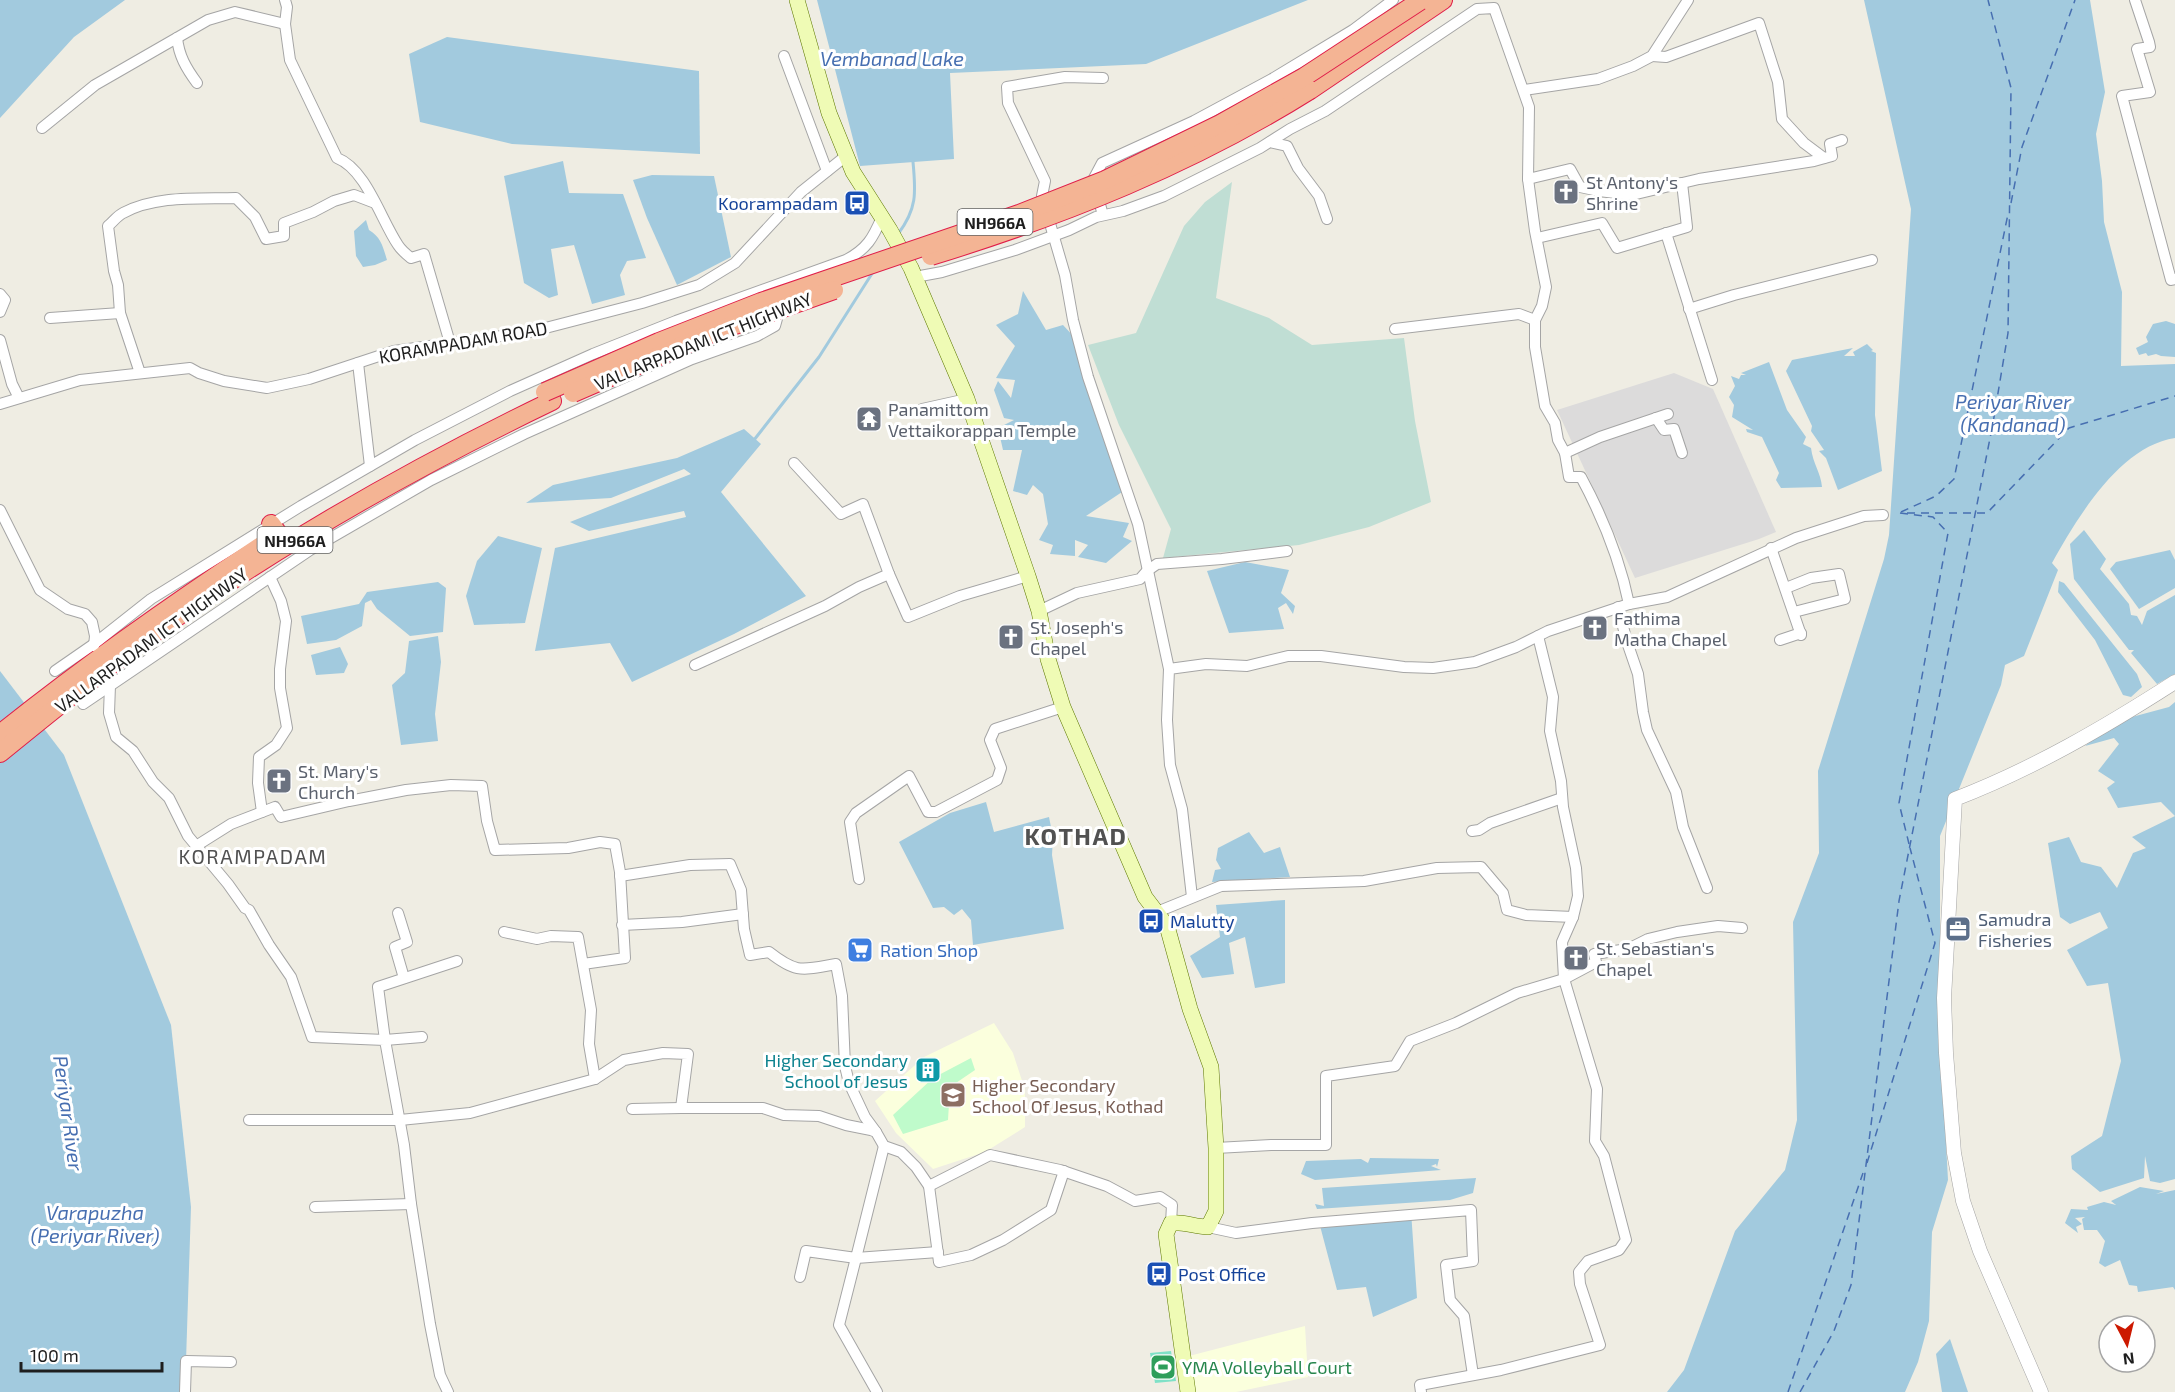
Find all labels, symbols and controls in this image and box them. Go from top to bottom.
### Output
water label: Vembanad Lake [820,46,964,70]
place label: St Antony's Shrine [1586,171,1678,214]
church icon: St Antony's Shrine [1551,177,1581,207]
bus stop icon: Koorampadam [842,188,872,218]
place label: Koorampadam [718,192,838,214]
road number: NH966A [958,209,1032,235]
street label: VALLARPADAM ICT HIGHWAY [591,287,816,395]
street label: KORAMPADAM ROAD [377,316,549,368]
water label: Periyar River (Kandanad) [1955,389,2072,436]
place label: Panamittom Vettaikorappan Temple [888,398,1076,441]
temple icon: Panamittom Vettaikorappan Temple [854,404,884,434]
road number: NH966A [258,527,332,553]
street label: VALLARPADAM ICT HIGHWAY [50,562,252,717]
place label: Fathima Matha Chapel [1614,607,1728,650]
church icon: Fathima Matha Chapel [1580,613,1610,643]
place label: St. Joseph's Chapel [1030,616,1123,659]
church icon: St. Joseph's Chapel [996,622,1026,652]
place label: St. Mary's Church [298,760,378,803]
church icon: St. Mary's Church [264,766,294,796]
district label: KOTHAD [1025,821,1128,850]
district label: KORAMPADAM [179,844,327,868]
bus stop icon: Malutty [1136,906,1166,936]
place label: Samudra Fisheries [1978,908,2052,951]
place label: Malutty [1170,910,1235,932]
office icon: Samudra Fisheries [1943,914,1973,944]
supermarket icon: Ration Shop [845,935,875,965]
place label: St. Sebastian's Chapel [1596,937,1714,980]
place label: Ration Shop [880,939,978,961]
church icon: St. Sebastian's Chapel [1561,943,1591,973]
place label: Higher Secondary School of Jesus [764,1049,908,1092]
water label: Periyar River [48,1054,89,1173]
building icon: Higher Secondary School of Jesus [913,1055,943,1085]
place label: Higher Secondary School Of Jesus, Kothad [972,1074,1163,1117]
school or university icon: Higher Secondary School Of Jesus, Kothad [938,1080,968,1110]
water label: Varapuzha (Periyar River) [30,1200,160,1248]
bus stop icon: Post Office [1144,1259,1174,1289]
place label: Post Office [1178,1263,1266,1285]
north arrow [2097,1314,2157,1374]
scale bar [21,1335,162,1373]
text: 100 m [30,1344,79,1366]
text: N [2122,1349,2136,1370]
sports icon: YMA Volleyball Court [1148,1352,1178,1382]
place label: YMA Volleyball Court [1182,1356,1352,1378]

